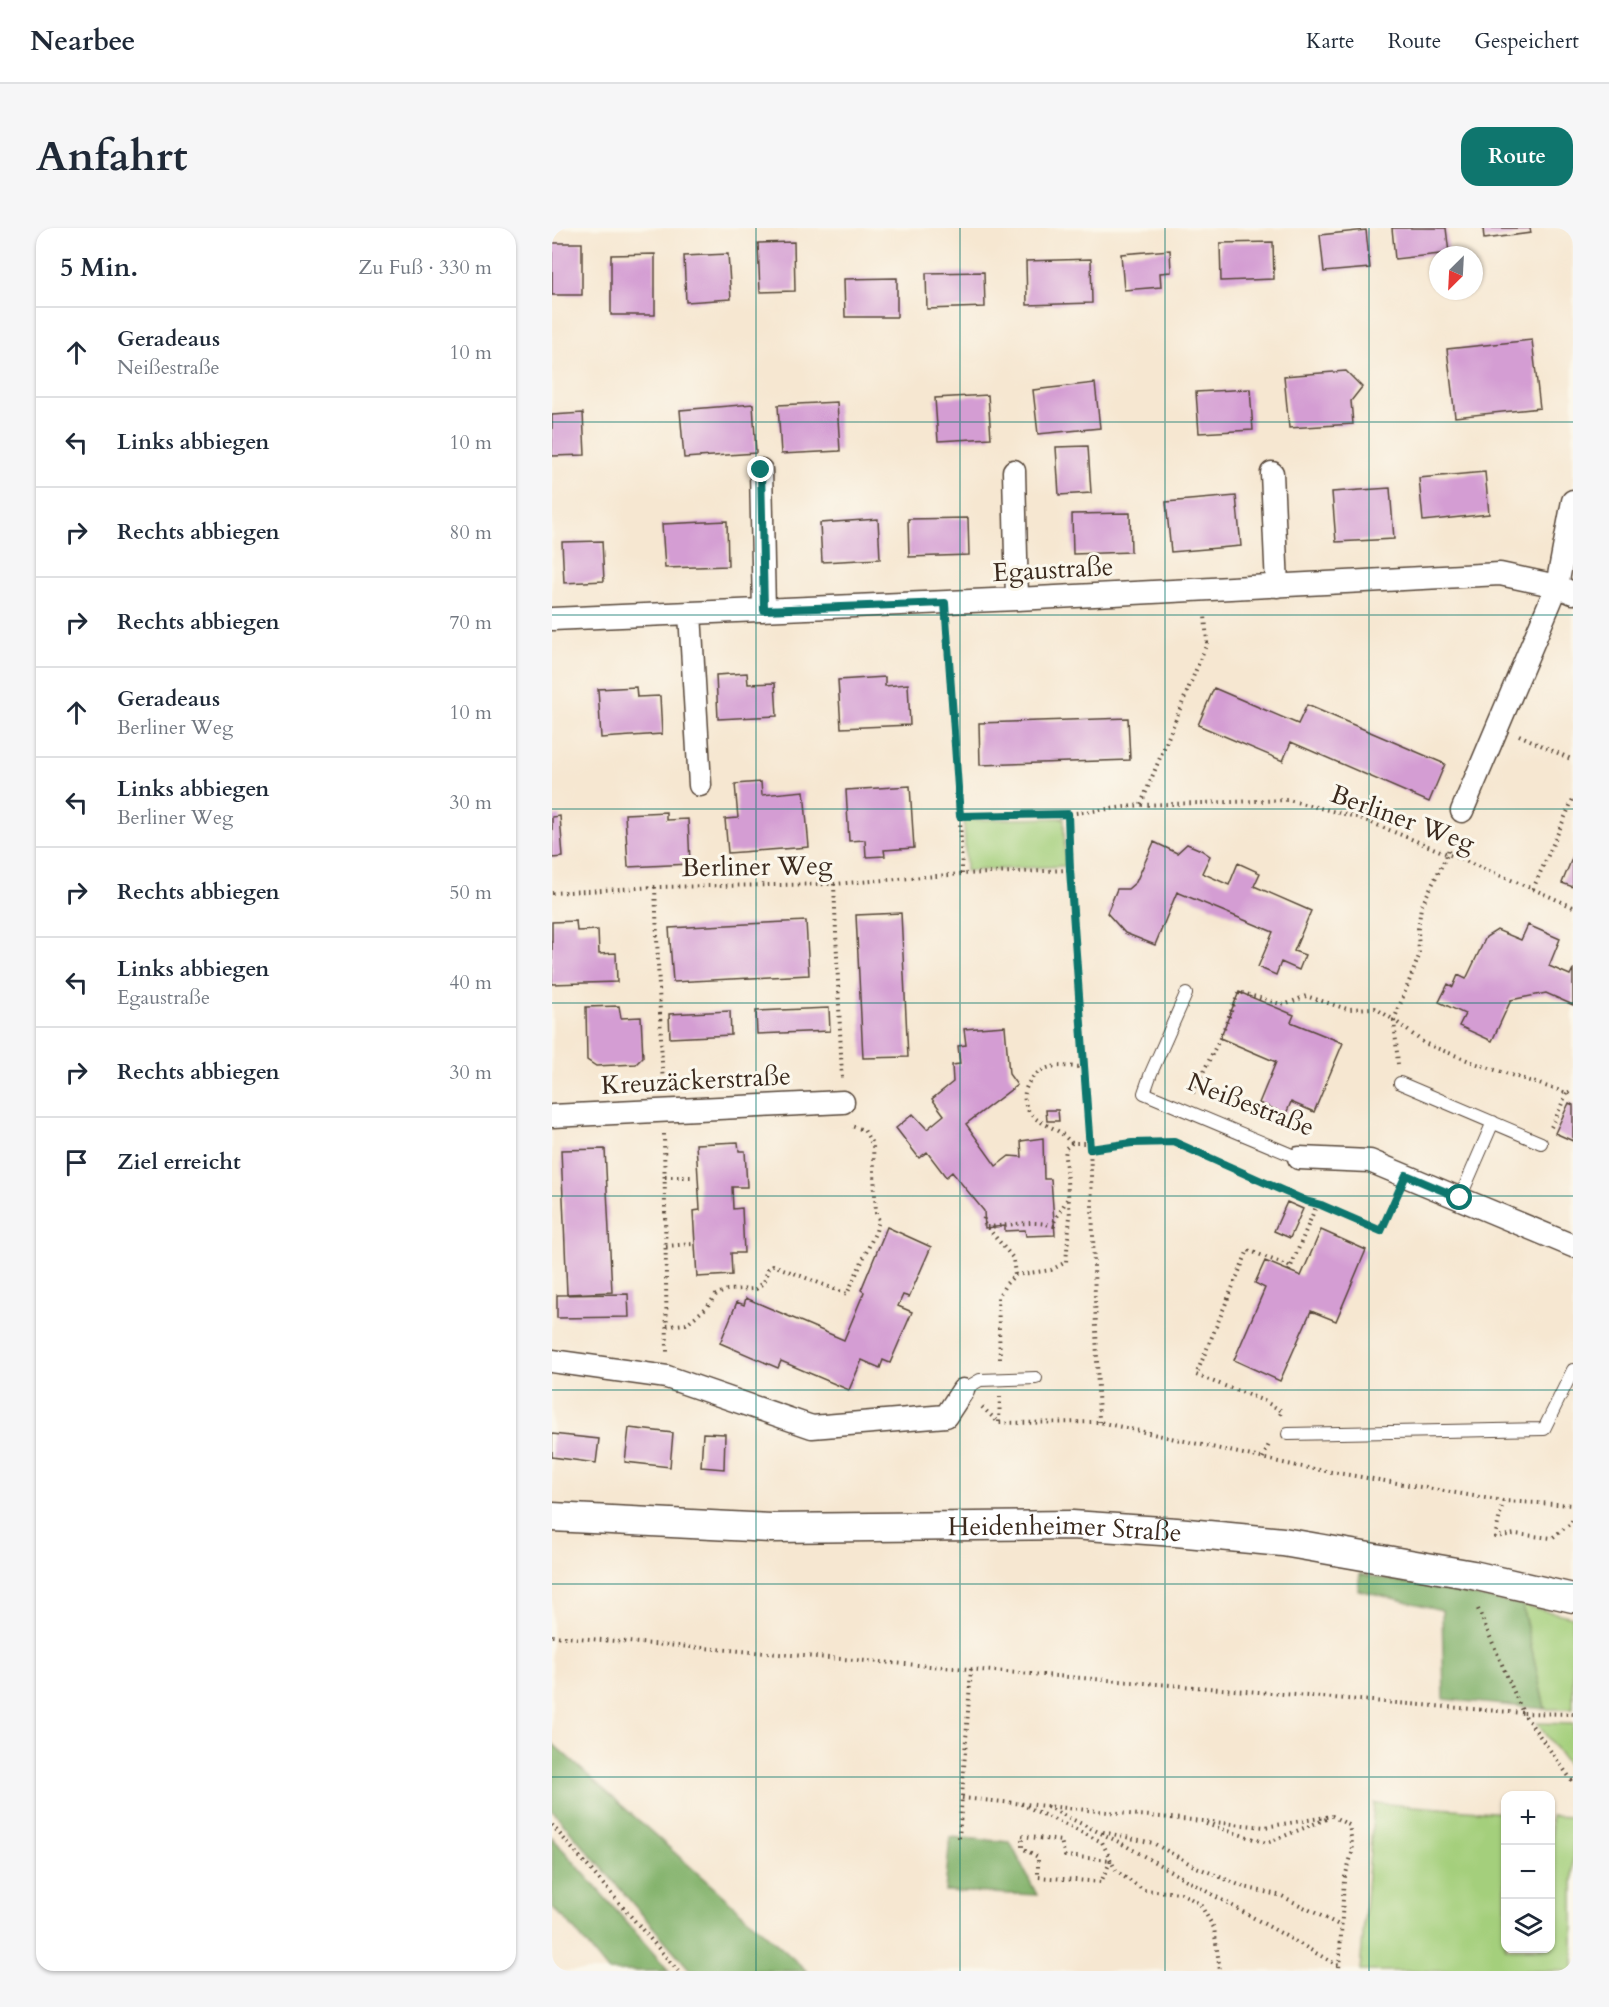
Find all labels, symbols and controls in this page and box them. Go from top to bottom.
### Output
text: Nearbee [30,22,135,60]
text: Karte [1306,27,1355,56]
text: Route [1388,27,1441,56]
text: Gespeichert [1474,27,1579,56]
button: Route [1461,127,1573,186]
text: Anfahrt [36,128,188,185]
north arrow [1429,246,1483,300]
text: 5 Min. [60,250,138,285]
text: Zu Fuß · 330 m [358,254,492,281]
text: Geradeaus [117,324,220,354]
icon: ahead [60,336,93,369]
text: 10 m [449,339,492,366]
text: Neißestraße [117,354,220,381]
icon: left [60,426,93,459]
text: Links abbiegen [117,427,269,457]
text: 10 m [449,429,492,456]
route end [747,456,773,482]
icon: right [60,516,93,549]
text: Rechts abbiegen [117,517,280,547]
text: 80 m [449,519,492,546]
street label: Egaustraße [992,549,1114,590]
icon: right [60,606,93,639]
text: Rechts abbiegen [117,607,280,637]
text: 70 m [449,609,492,636]
text: Geradeaus [117,684,220,714]
icon: ahead [60,696,93,729]
text: 10 m [449,699,492,726]
text: Berliner Weg [117,714,233,741]
text: Links abbiegen [117,774,269,804]
street label: Berliner Weg [1326,776,1480,861]
icon: left [60,786,93,819]
text: 30 m [449,789,492,816]
text: Berliner Weg [117,804,233,831]
street label: Berliner Weg [681,848,833,885]
icon: right [60,876,93,909]
text: Rechts abbiegen [117,877,280,907]
text: 50 m [449,879,492,906]
text: Links abbiegen [117,954,269,984]
icon: left [60,966,93,999]
text: 40 m [449,969,492,996]
text: Egaustraße [117,984,210,1011]
icon: right [60,1056,93,1089]
text: Rechts abbiegen [117,1057,280,1087]
street label: Kreuzäckerstraße [600,1058,792,1103]
text: 30 m [449,1059,492,1086]
street label: Neißestraße [1182,1064,1319,1145]
icon: arrive [60,1146,93,1179]
text: Ziel erreicht [117,1147,241,1177]
route start [1446,1184,1472,1210]
street label: Heidenheimer Straße [947,1507,1183,1550]
map controls [1501,1791,1555,1953]
button: + [1501,1791,1555,1845]
button: − [1501,1845,1555,1899]
button: layers [1501,1899,1555,1953]

